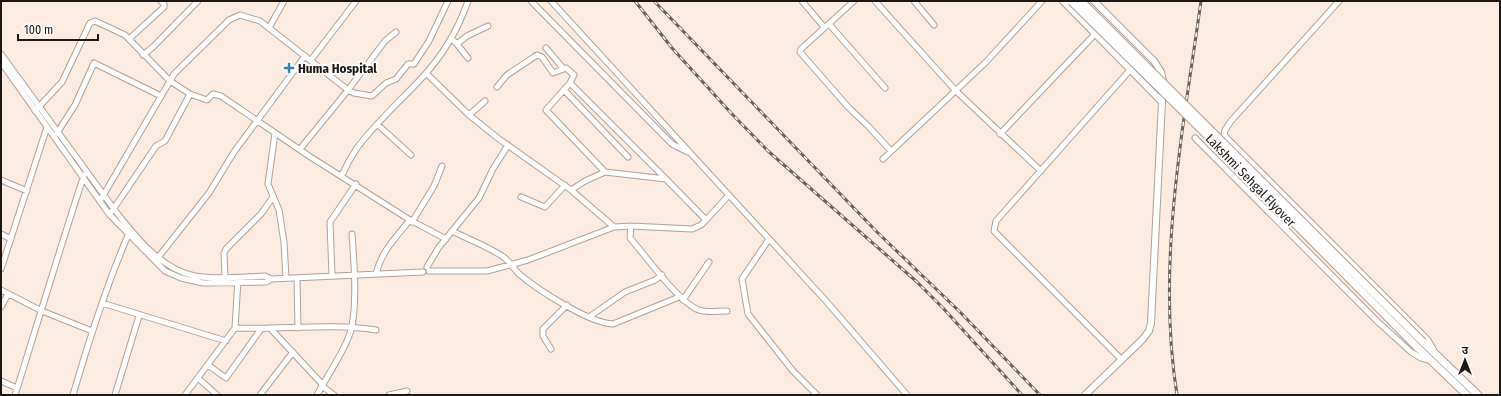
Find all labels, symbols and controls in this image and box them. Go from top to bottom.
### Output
scale bar [18,16,98,42]
text: 100 m [24,23,53,37]
place label: Huma Hospital [298,61,377,76]
marker: Huma Hospital [283,62,295,74]
street label: Lakshmi Sehgal Flyover [1202,131,1299,230]
north arrow [1445,340,1485,380]
text: उ [1462,344,1469,357]

